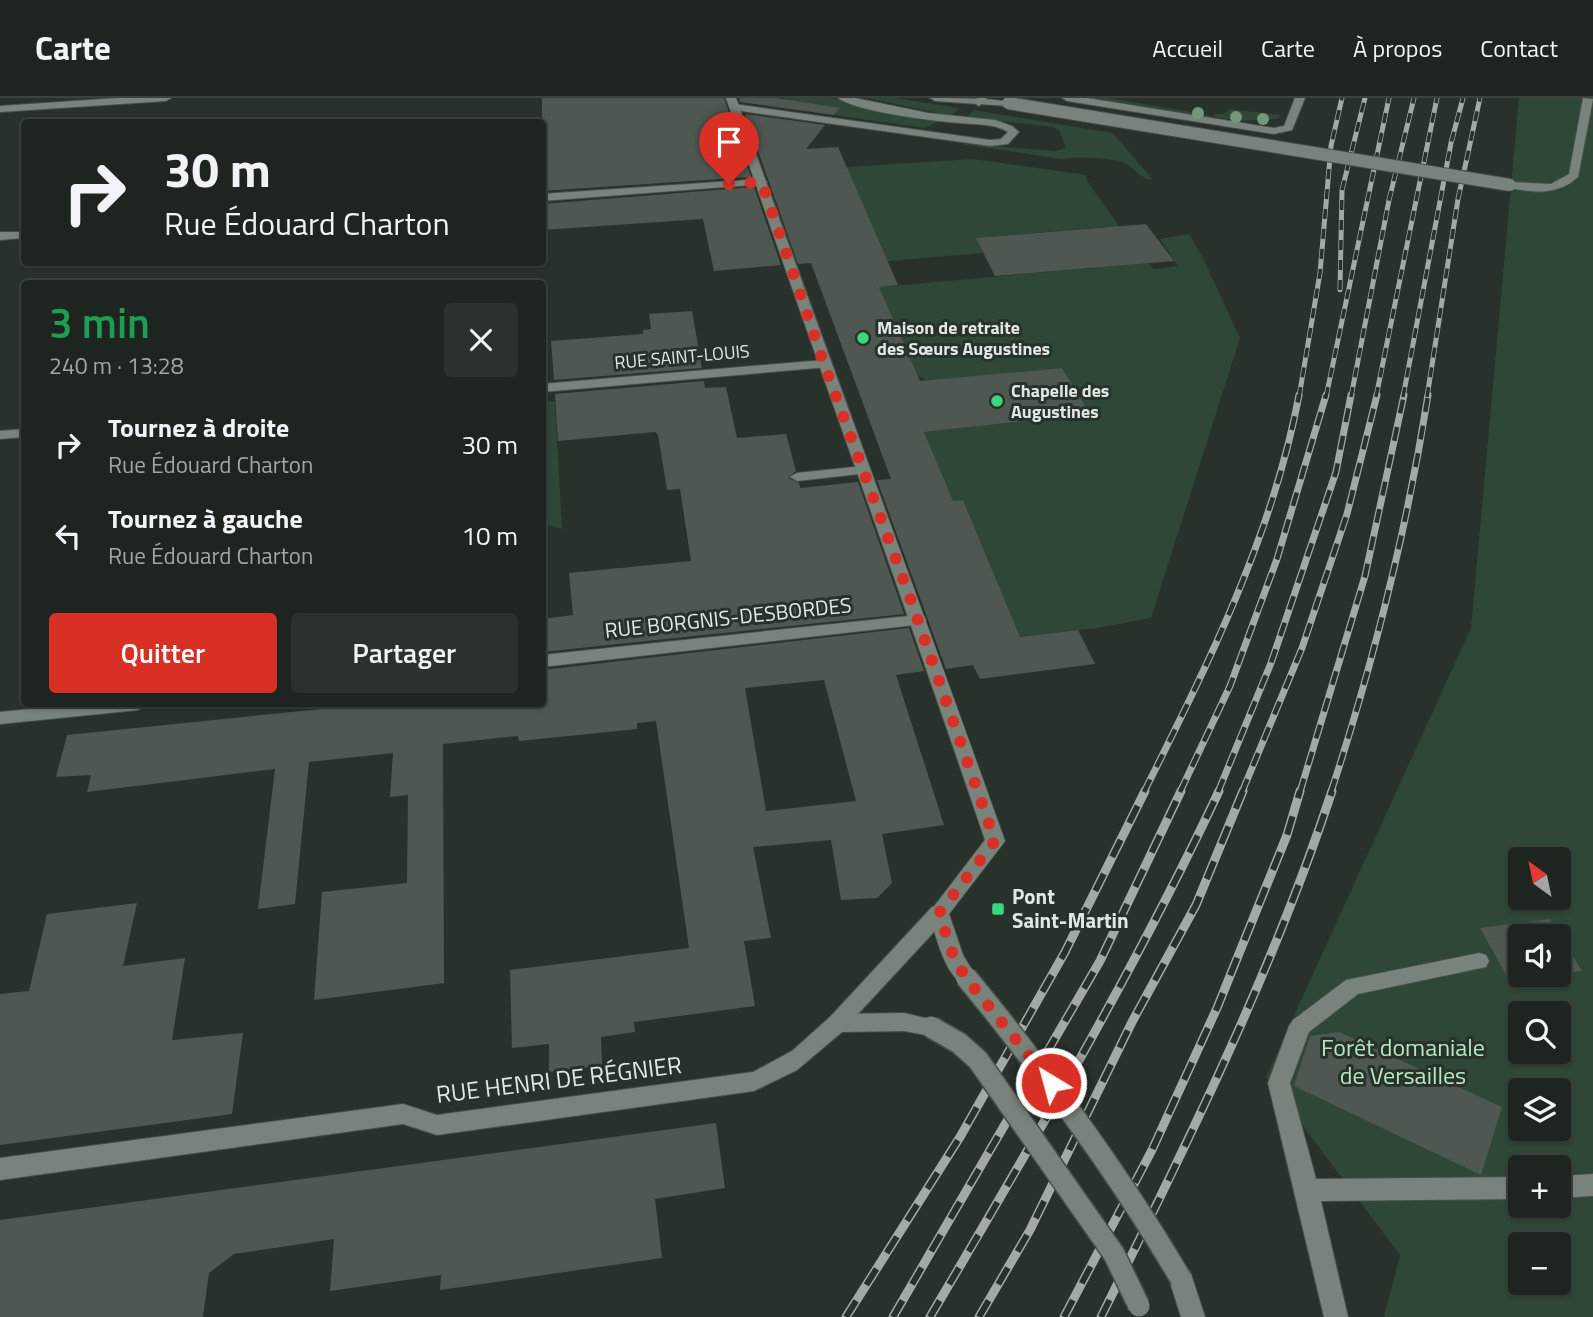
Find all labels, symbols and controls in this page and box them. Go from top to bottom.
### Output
text: Carte [35,23,111,73]
text: Accueil [1152,30,1223,66]
text: Carte [1261,30,1315,66]
text: À propos [1353,30,1442,66]
text: Contact [1480,30,1558,66]
pin [699,112,759,184]
icon: arrive [710,123,748,161]
text: 30 m [164,131,271,206]
icon: right [49,147,140,238]
text: Rue Édouard Charton [164,199,450,247]
text: 3 min [49,290,150,354]
button: close [444,303,518,377]
place label: Maison de retraite des Sœurs Augustines [877,314,1050,362]
marker: Maison de retraite des Sœurs Augustines [855,330,871,346]
street label: RUE SAINT-LOUIS [613,337,751,376]
text: 240 m · 13:28 [49,348,184,383]
place label: Chapelle des Augustines [1011,377,1109,425]
marker: Chapelle des Augustines [989,393,1005,409]
text: Tournez à droite [108,408,289,447]
text: 30 m [461,425,518,464]
icon: right [49,426,87,464]
text: Rue Édouard Charton [108,447,313,482]
text: Tournez à gauche [108,499,303,538]
text: 10 m [461,516,518,555]
icon: left [49,517,87,555]
text: Rue Édouard Charton [108,538,313,573]
street label: RUE BORGNIS-DESBORDES [603,588,853,646]
button: Quitter [49,613,277,693]
button: Partager [291,613,518,693]
north arrow [1508,847,1572,910]
map controls [1508,847,1571,1295]
place label: Pont Saint-Martin [1012,880,1129,936]
marker: Pont Saint-Martin [990,901,1006,917]
button: sound [1508,924,1571,987]
button: search [1508,1001,1571,1064]
park label: Forêt domaniale de Versailles [1321,1029,1485,1093]
street label: RUE HENRI DE RÉGNIER [434,1046,684,1112]
position arrow [1014,1046,1088,1120]
button: layers [1508,1078,1571,1141]
button: + [1508,1155,1571,1218]
button: − [1508,1232,1571,1295]

